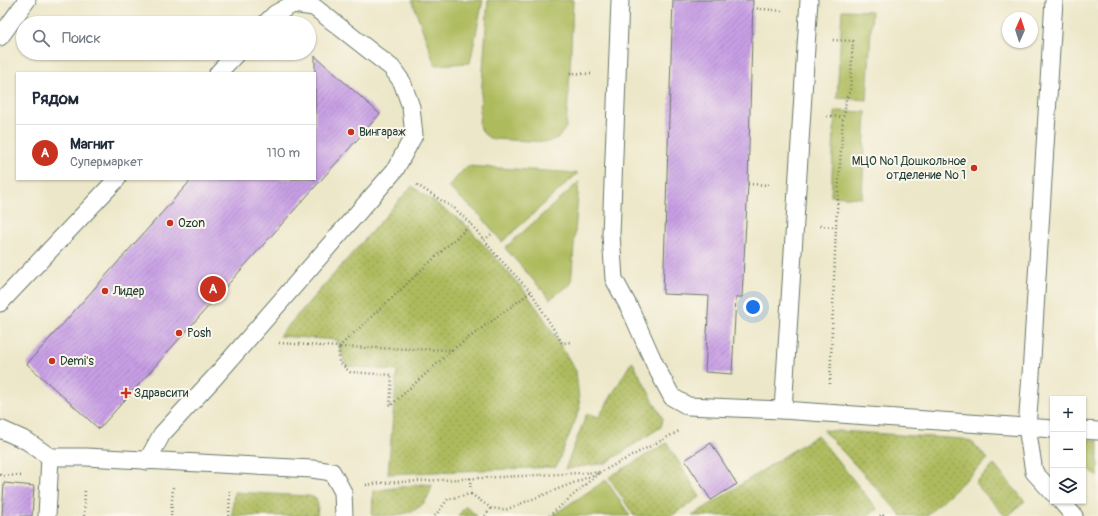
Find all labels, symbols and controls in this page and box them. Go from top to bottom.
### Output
north arrow [1002,12,1038,48]
search box [16,16,316,60]
icon: search [30,27,52,49]
text: Поиск [62,29,101,48]
text: Рядом [32,88,79,109]
place label: Вингараж [359,125,406,140]
marker: Вингараж [346,127,356,137]
text: Магнит [70,135,115,154]
text: A [41,145,49,161]
text: 110 m [267,145,300,161]
text: Супермаркет [70,154,143,170]
place label: МЦО №1 Дошкольное отделение № 1 [852,154,966,183]
marker: МЦО №1 Дошкольное отделение № 1 [969,163,979,173]
place label: Ozon [178,216,205,231]
marker: Ozon [165,218,175,228]
pin: A [200,274,226,304]
place label: Лидер [112,284,145,299]
marker: Лидер [100,286,110,296]
your location [743,297,763,317]
place label: Posh [187,326,211,341]
marker: Posh [174,328,184,338]
place label: Demi's [60,354,94,369]
marker: Demi's [47,356,57,366]
place label: Здравсити [134,386,189,401]
marker: Здравсити [121,388,131,398]
map controls [1050,396,1086,504]
button: + [1050,396,1086,432]
button: − [1050,432,1086,468]
button: layers [1050,468,1086,504]

